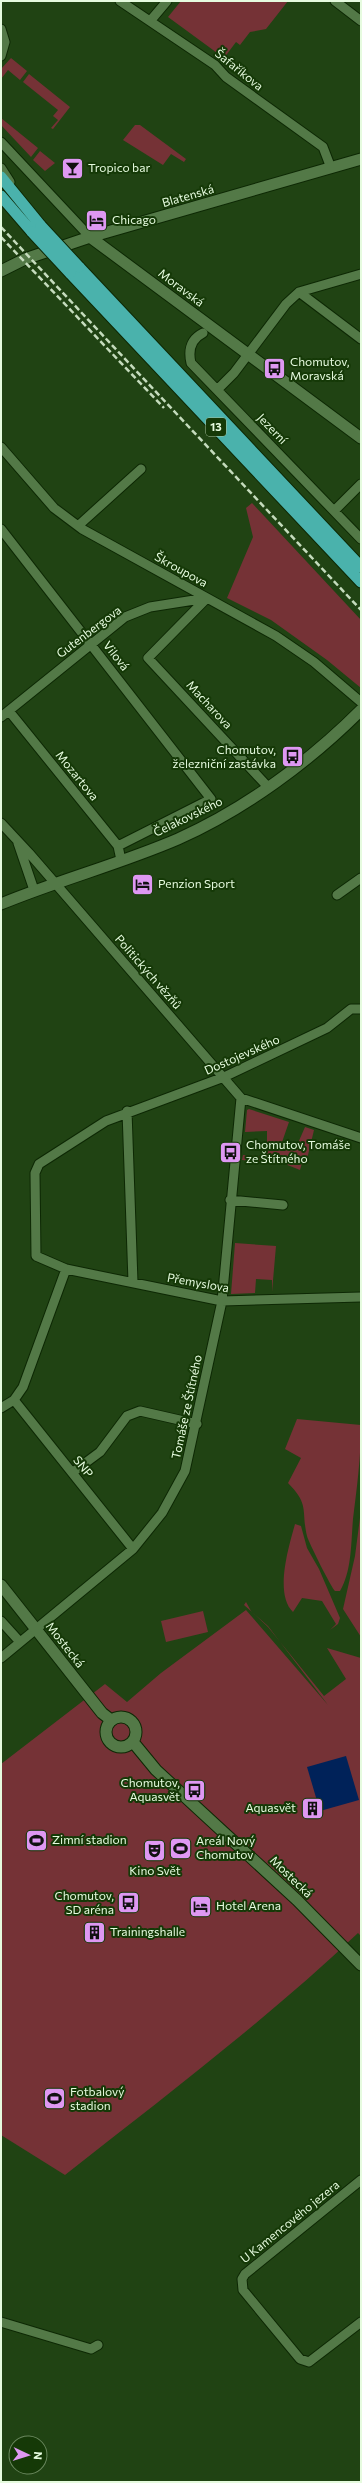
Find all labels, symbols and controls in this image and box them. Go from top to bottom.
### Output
street label: Šafaříkova [213,46,266,93]
bar icon: Tropico bar [59,155,85,181]
place label: Tropico bar [88,160,150,174]
street label: Blatenská [160,181,215,209]
hotel icon: Chicago [83,207,109,233]
place label: Chicago [112,212,156,226]
street label: Moravská [156,265,207,309]
place label: Chomutov, Moravská [290,354,350,382]
bus stop icon: Chomutov, Moravská [262,356,288,382]
street label: Jezerní [254,410,291,448]
road number: 13 [206,418,226,436]
street label: Škroupova [153,549,210,589]
street label: Gutenbergova [53,602,124,660]
street label: Vilová [101,638,133,673]
street label: Macharova [184,677,236,731]
place label: Chomutov, železniční zastávka [173,742,276,770]
bus stop icon: Chomutov, železniční zastávka [279,744,305,770]
street label: Mozartova [54,748,102,803]
street label: Čelakovského [151,793,224,839]
hotel icon: Penzion Sport [130,871,156,897]
place label: Penzion Sport [158,876,235,890]
street label: Politických vězňů [113,931,185,1011]
street label: Dostojevského [202,1031,281,1077]
place label: Chomutov, Tomáše ze Štítného [246,1137,350,1165]
bus stop icon: Chomutov, Tomáše ze Štítného [217,1139,243,1165]
street label: Přemyslova [166,1270,230,1294]
street label: Tomáše ze Štítného [168,1353,204,1460]
street label: SNP [71,1453,97,1480]
street label: Mostecká [44,1619,88,1670]
place label: Chomutov, Aquasvět [120,1775,180,1803]
bus stop icon: Chomutov, Aquasvět [182,1777,208,1803]
building icon: Aquasvět [299,1795,325,1821]
place label: Aquasvět [246,1800,296,1814]
sports icon: Zimní stadion [24,1827,50,1853]
place label: Zimní stadion [52,1832,127,1846]
place label: Areál Nový Chomutov [196,1833,255,1861]
sports icon: Areál Nový Chomutov [168,1835,194,1861]
theatre icon: Kino Svět [142,1837,168,1863]
street label: Mostecká [267,1853,316,1900]
place label: Kino Svět [129,1863,181,1877]
place label: Chomutov, SD aréna [54,1888,114,1916]
bus stop icon: Chomutov, SD aréna [116,1890,142,1916]
hotel icon: Hotel Arena [188,1893,214,1919]
place label: Hotel Arena [216,1898,281,1912]
building icon: Trainingshalle [82,1919,108,1945]
place label: Trainingshalle [110,1924,185,1938]
place label: Fotbalový stadion [70,2084,124,2112]
sports icon: Fotbalový stadion [41,2086,67,2112]
street label: U Kamencového jezera [237,2177,342,2265]
north arrow [8,2435,48,2475]
text: N [32,2451,45,2460]

